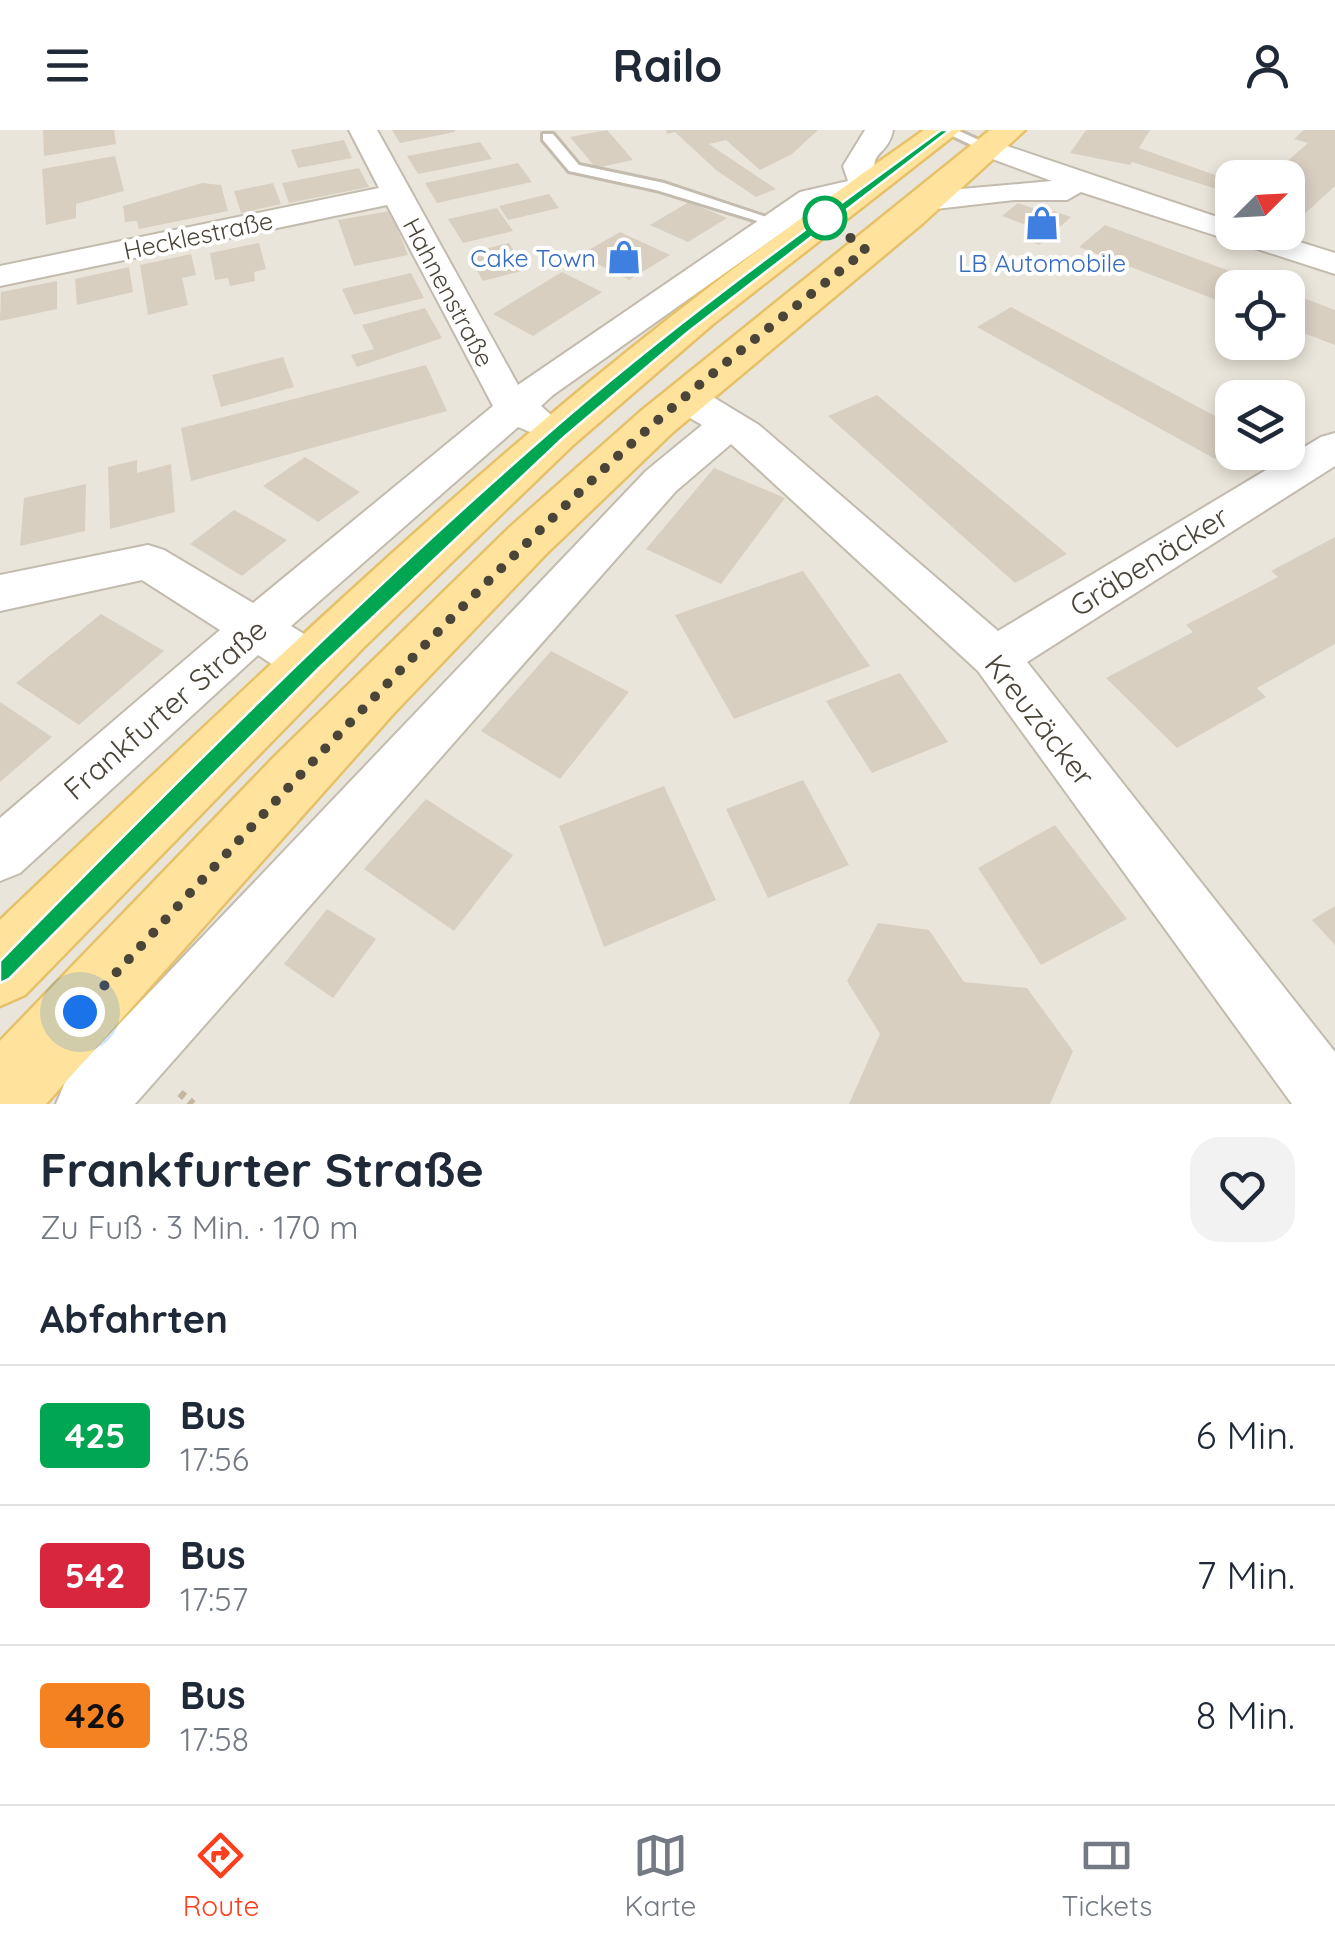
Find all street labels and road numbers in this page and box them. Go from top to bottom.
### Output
street label: Hecklestraße [120,204,276,266]
street label: Hahnenstraße [397,212,501,372]
street label: Gräbenäcker [1062,497,1236,625]
street label: Frankfurter Straße [56,610,274,808]
street label: Kreuzäcker [977,646,1104,794]

